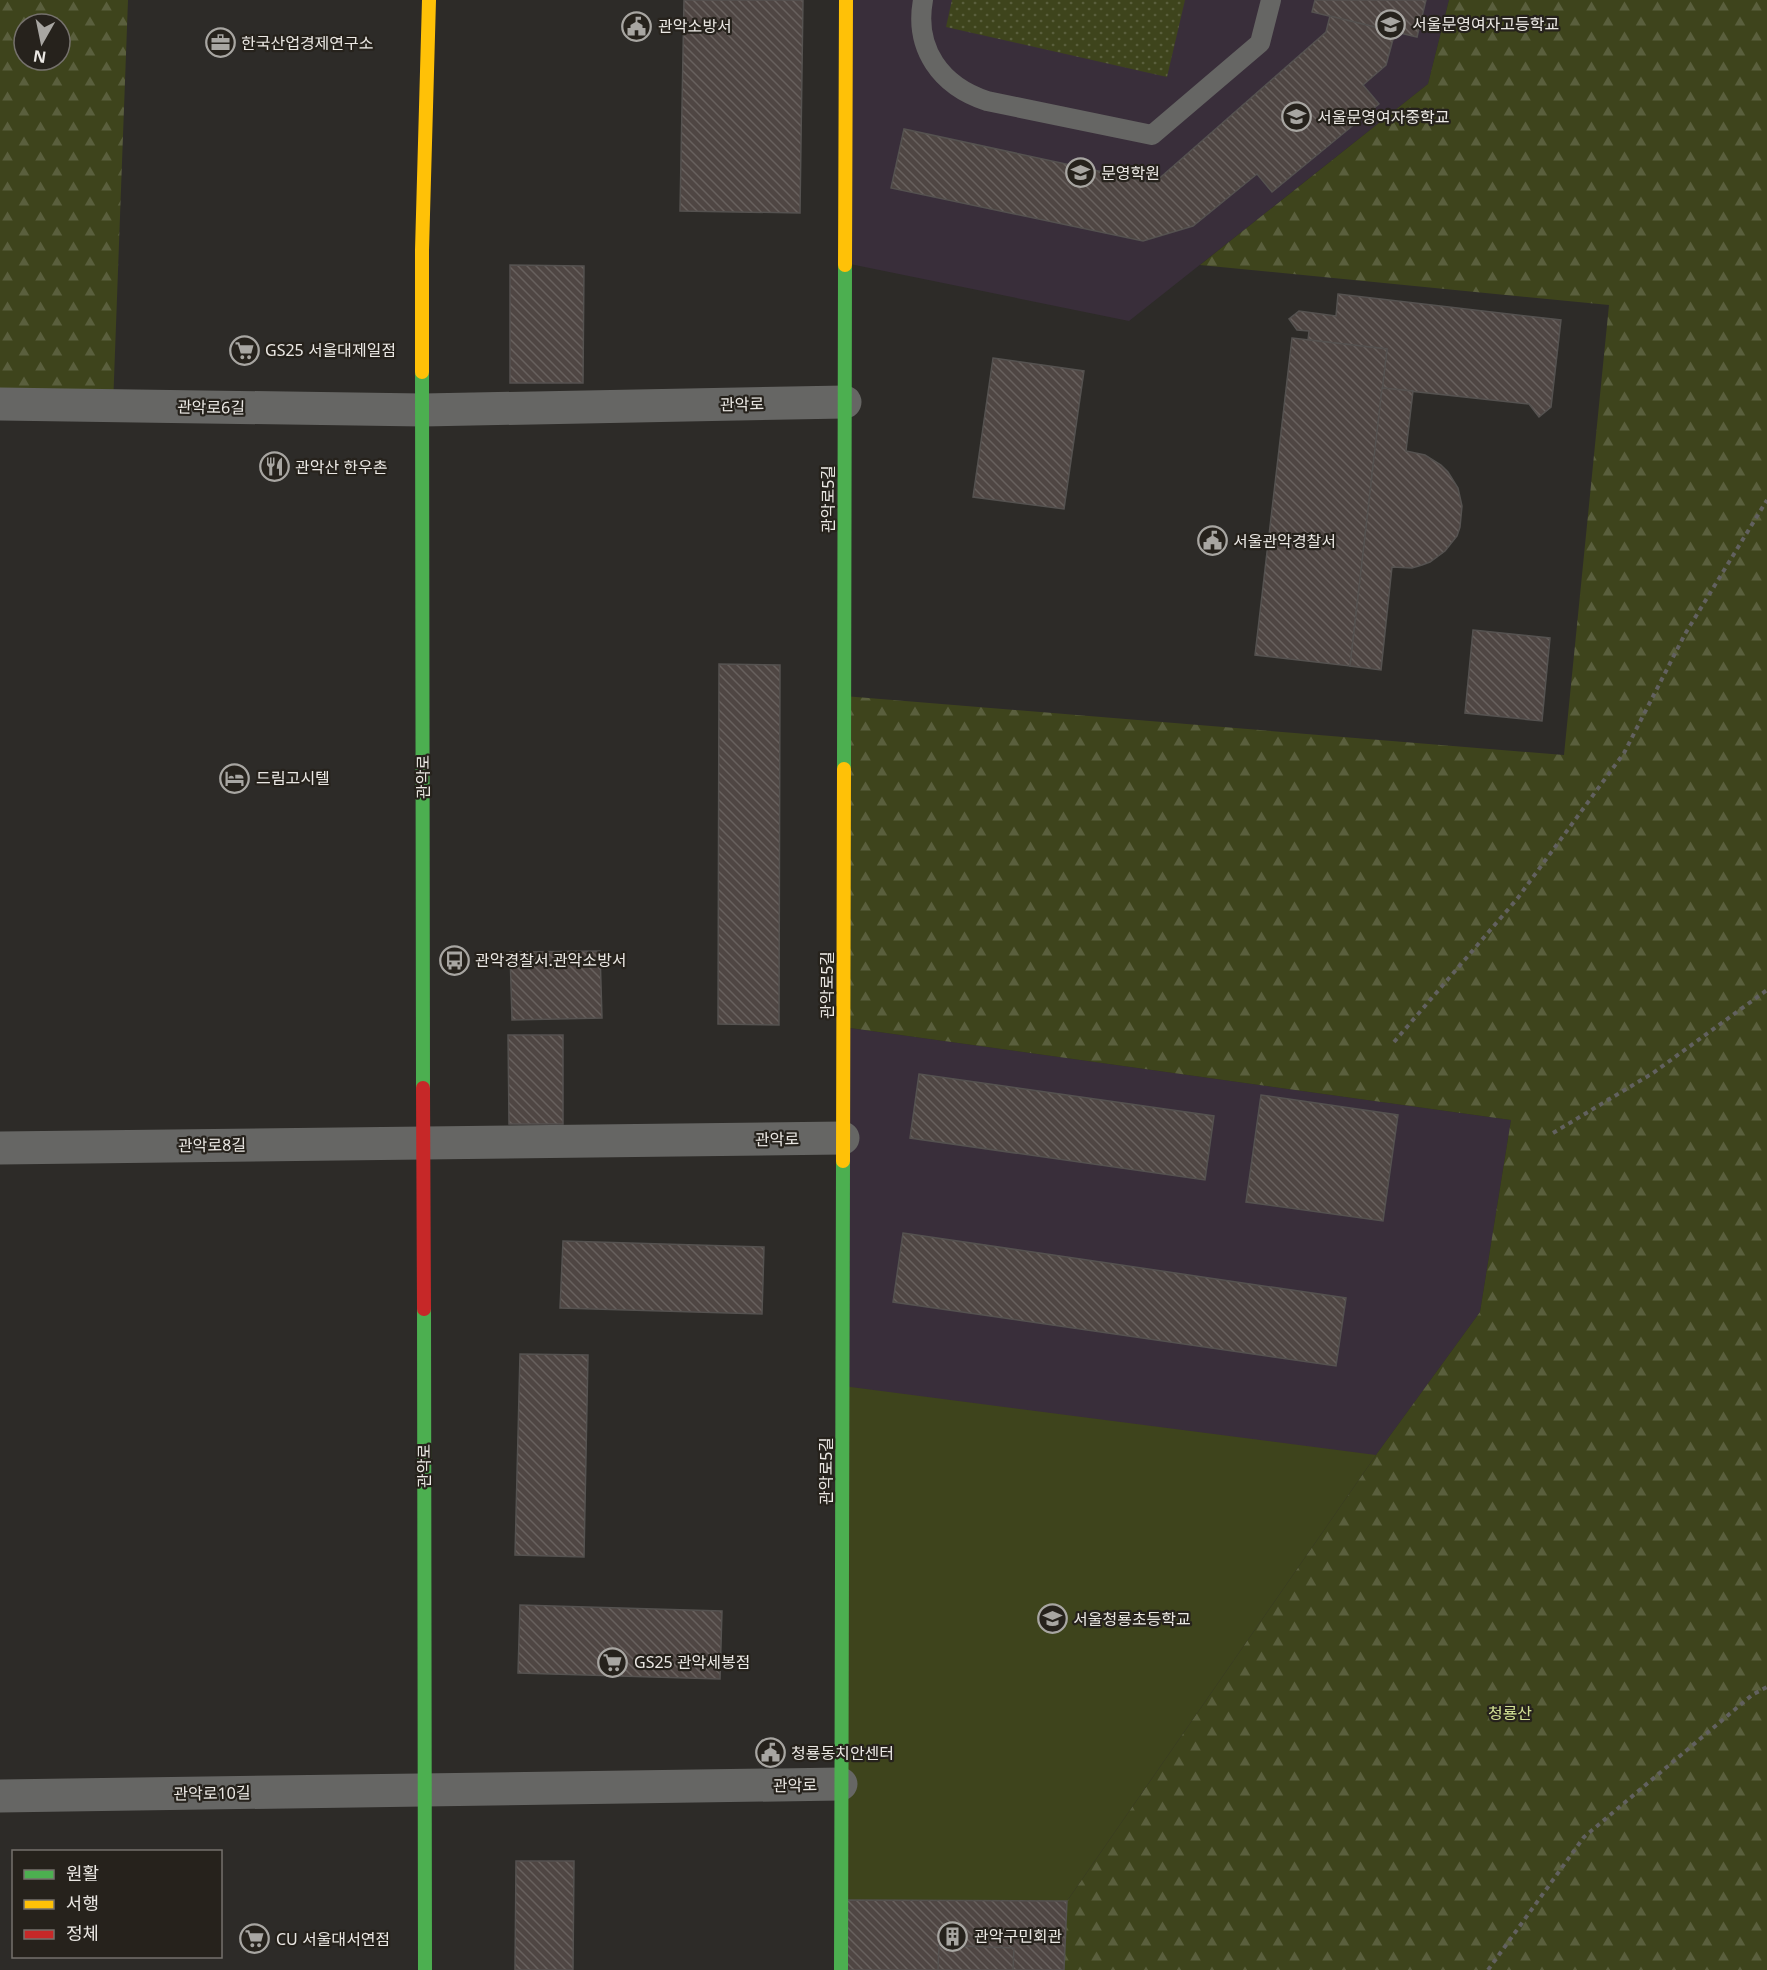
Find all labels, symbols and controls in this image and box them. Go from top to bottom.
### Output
school or university icon: 서울문영여자고등학교 [1375,8,1407,40]
public building icon: 관악소방서 [621,10,653,42]
north arrow [12,12,72,72]
place label: 서울문영여자고등학교 [1412,13,1559,35]
place label: 관악소방서 [658,15,732,37]
office icon: 한국산업경제연구소 [204,27,236,59]
place label: 한국산업경제연구소 [241,32,373,54]
text: N [32,45,48,69]
school or university icon: 서울문영여자중학교 [1280,101,1312,133]
place label: 서울문영여자중학교 [1317,106,1449,128]
school or university icon: 문영학원 [1064,157,1096,189]
place label: 문영학원 [1101,162,1160,184]
supermarket icon: GS25 서울대제일점 [228,334,260,366]
place label: GS25 서울대제일점 [265,339,396,361]
street label: 관악로 [720,393,765,415]
street label: 관악로6길 [177,395,245,419]
restaurant icon: 관악산 한우촌 [258,451,290,483]
place label: 관악산 한우촌 [295,456,387,478]
street label: 관악로5길 [817,465,839,533]
public building icon: 서울관악경찰서 [1196,525,1228,557]
place label: 서울관악경찰서 [1233,530,1336,552]
street label: 관악로 [412,755,434,799]
hotel icon: 드림고시텔 [219,762,251,794]
place label: 드림고시텔 [256,767,330,789]
bus stop icon: 관악경찰서.관악소방서 [438,944,470,976]
place label: 관악경찰서.관악소방서 [475,949,627,971]
street label: 관악로5길 [816,951,838,1019]
street label: 관악로 [755,1128,800,1150]
street label: 관악로8길 [178,1133,246,1157]
street label: 관악로5길 [815,1437,837,1505]
street label: 관악로 [413,1444,435,1488]
school or university icon: 서울청룡초등학교 [1036,1603,1068,1635]
place label: 서울청룡초등학교 [1073,1608,1191,1630]
supermarket icon: GS25 관악세봉점 [597,1646,629,1678]
place label: GS25 관악세봉점 [634,1651,751,1673]
park label: 청룡산 [1488,1702,1532,1724]
public building icon: 청룡동치안센터 [754,1737,786,1769]
place label: 청룡동치안센터 [791,1742,894,1764]
street label: 관악로 [773,1774,818,1796]
street label: 관악로10길 [173,1781,251,1805]
legend [12,1850,222,1958]
text: 원활 [66,1861,99,1885]
text: 서행 [66,1891,99,1915]
building icon: 관악구민회관 [937,1920,969,1952]
text: 정체 [66,1921,99,1945]
supermarket icon: CU 서울대서연점 [239,1923,271,1955]
place label: 관악구민회관 [974,1925,1063,1947]
place label: CU 서울대서연점 [276,1928,390,1950]

